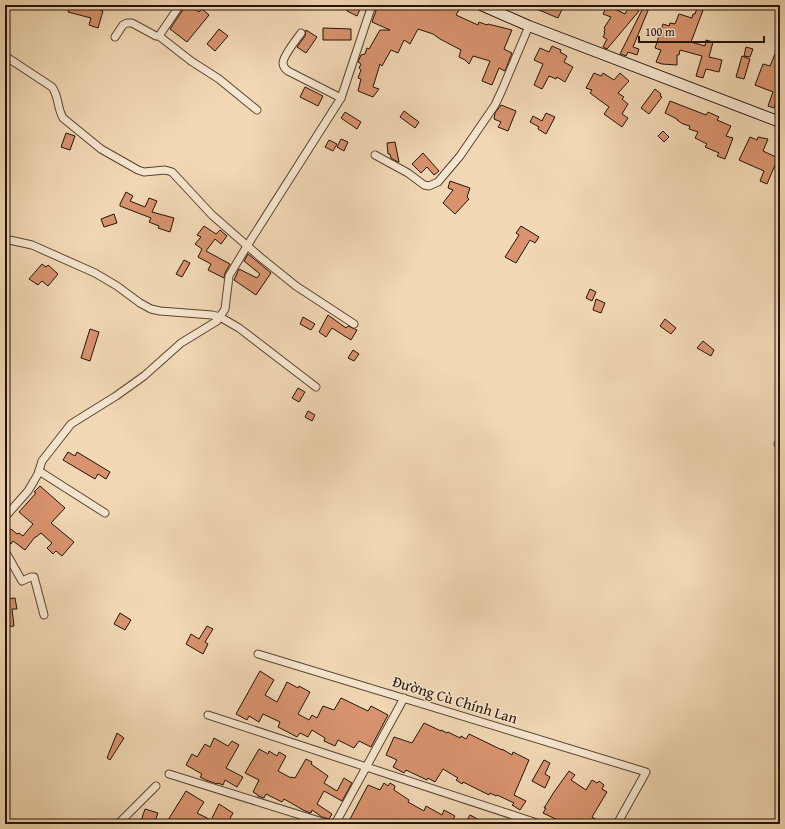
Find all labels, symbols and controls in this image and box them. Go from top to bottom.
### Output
scale bar [639,18,764,44]
text: 100 m [645,23,675,40]
street label: Đường Cù Chính Lan [390,671,521,729]

